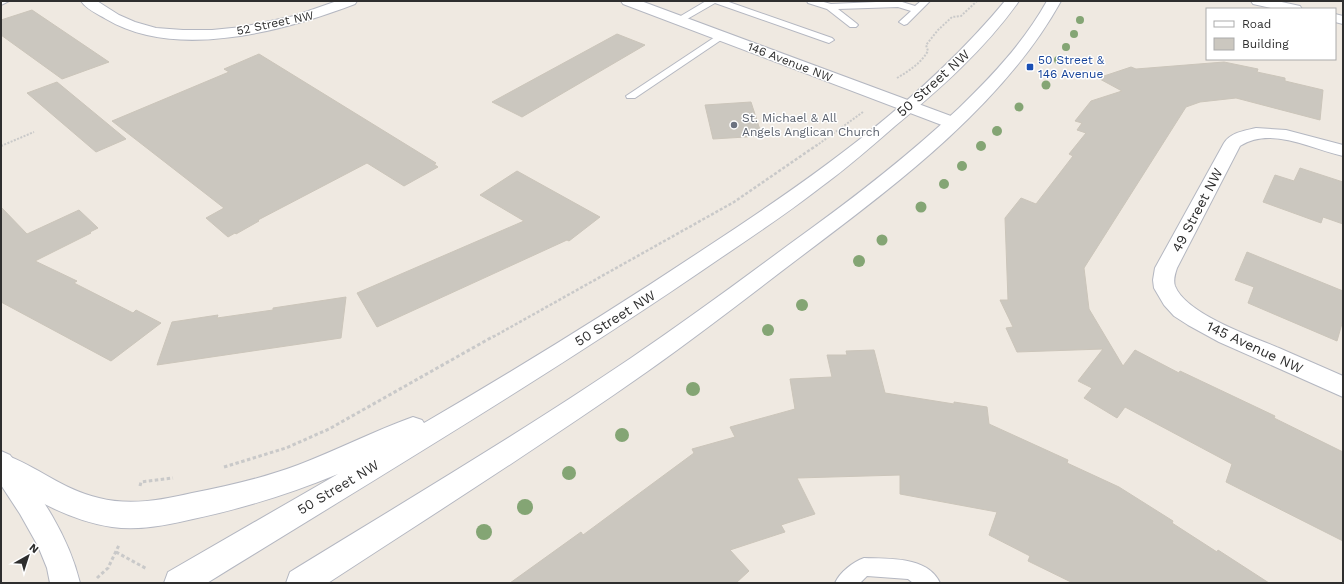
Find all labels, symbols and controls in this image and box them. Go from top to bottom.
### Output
street label: 52 Street NW [235,8,315,38]
legend [1206,8,1336,60]
text: Road [1242,17,1271,31]
text: Building [1242,37,1289,51]
street label: 146 Avenue NW [746,39,835,85]
street label: 50 Street NW [893,46,973,120]
place label: 50 Street & 146 Avenue [1038,53,1105,81]
marker: 50 Street & 146 Avenue [1025,62,1035,72]
place label: St. Michael & All Angels Anglican Church [742,111,880,139]
marker: St. Michael & All Angels Anglican Church [729,120,739,130]
street label: 49 Street NW [1168,165,1226,255]
street label: 50 Street NW [572,287,658,349]
street label: 145 Avenue NW [1204,318,1306,376]
street label: 50 Street NW [294,456,382,518]
north arrow [8,536,48,576]
text: N [27,541,41,556]

